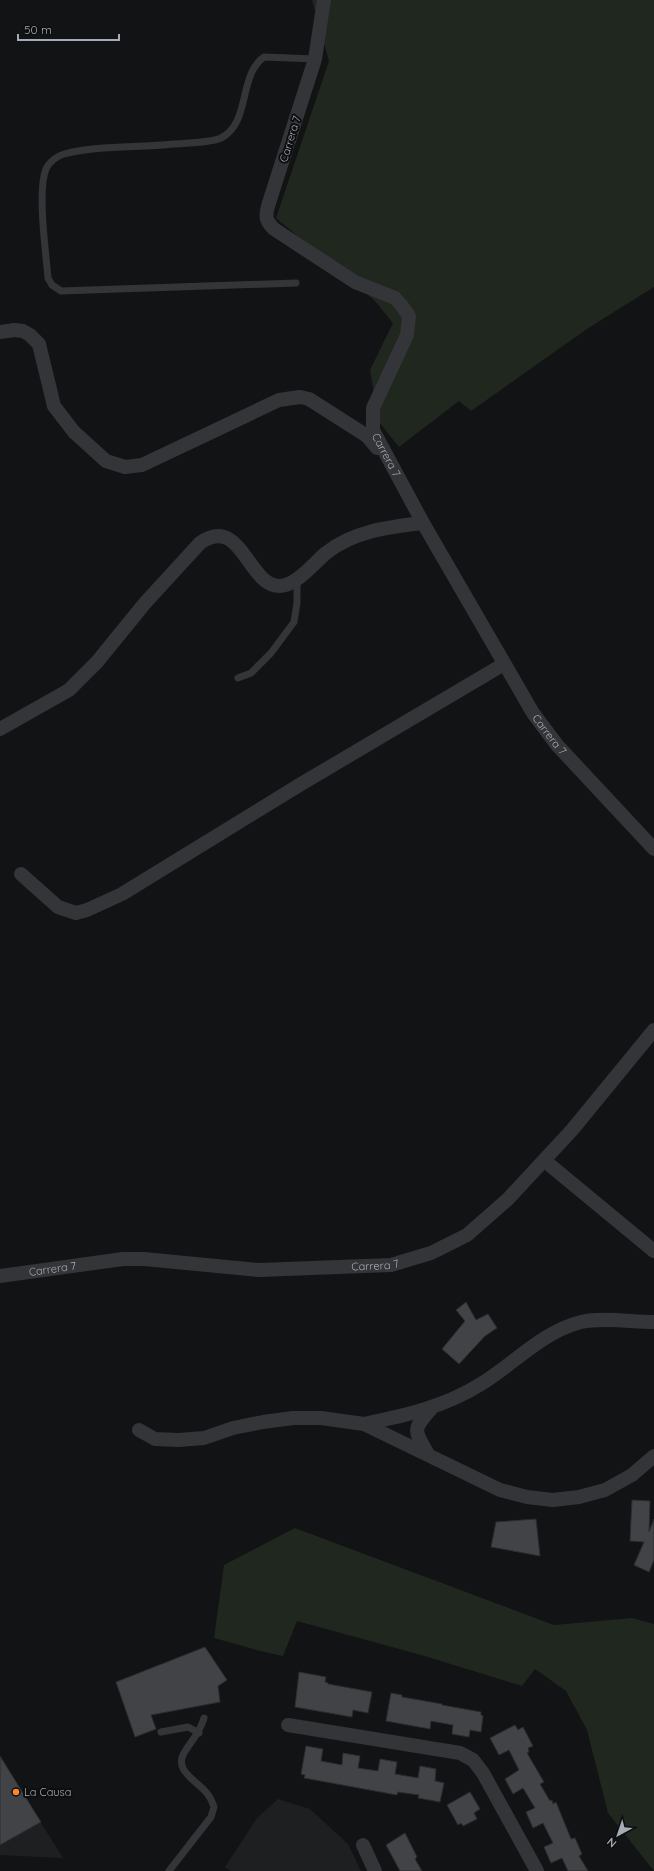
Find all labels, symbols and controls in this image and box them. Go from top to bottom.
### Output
scale bar [18,16,119,42]
text: 50 m [24,22,52,37]
street label: Carrera 7 [276,114,304,164]
street label: Carrera 7 [369,430,404,479]
street label: Carrera 7 [529,711,570,758]
street label: Carrera 7 [351,1256,401,1273]
street label: Carrera 7 [28,1258,77,1279]
place label: La Causa [24,1785,71,1799]
marker: La Causa [11,1787,21,1797]
north arrow [598,1815,638,1855]
text: N [604,1835,619,1851]

